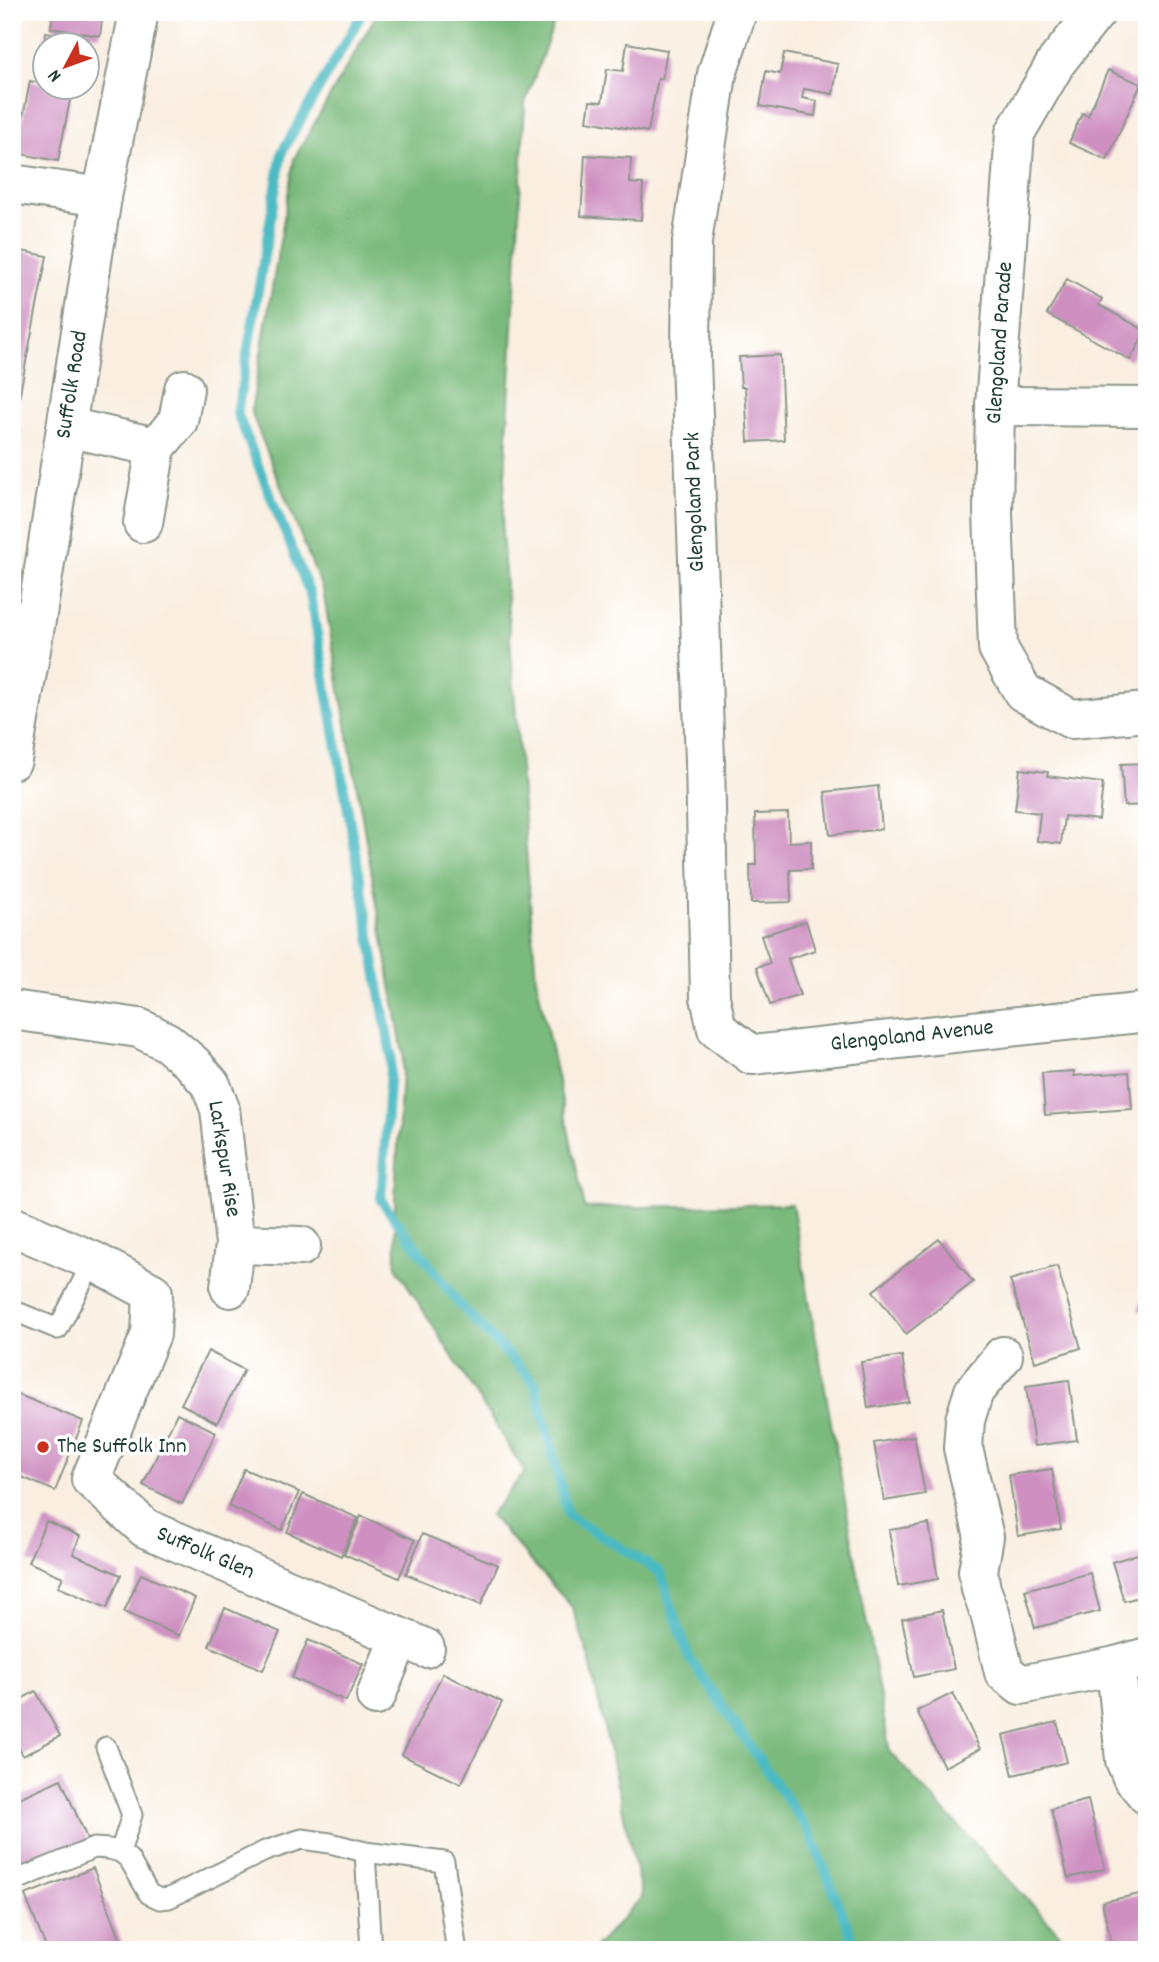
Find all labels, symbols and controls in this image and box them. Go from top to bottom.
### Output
north arrow [32,32,102,102]
text: N [43,62,69,87]
street label: Glengoland Parade [979,261,1023,425]
street label: Suffolk Road [48,329,98,441]
street label: Glengoland Park [677,431,715,573]
street label: Glengoland Avenue [829,1012,995,1062]
street label: Larkspur Rise [198,1098,248,1220]
place label: The Suffolk Inn [57,1431,187,1464]
marker: The Suffolk Inn [35,1439,51,1455]
street label: Suffolk Glen [151,1519,259,1589]

